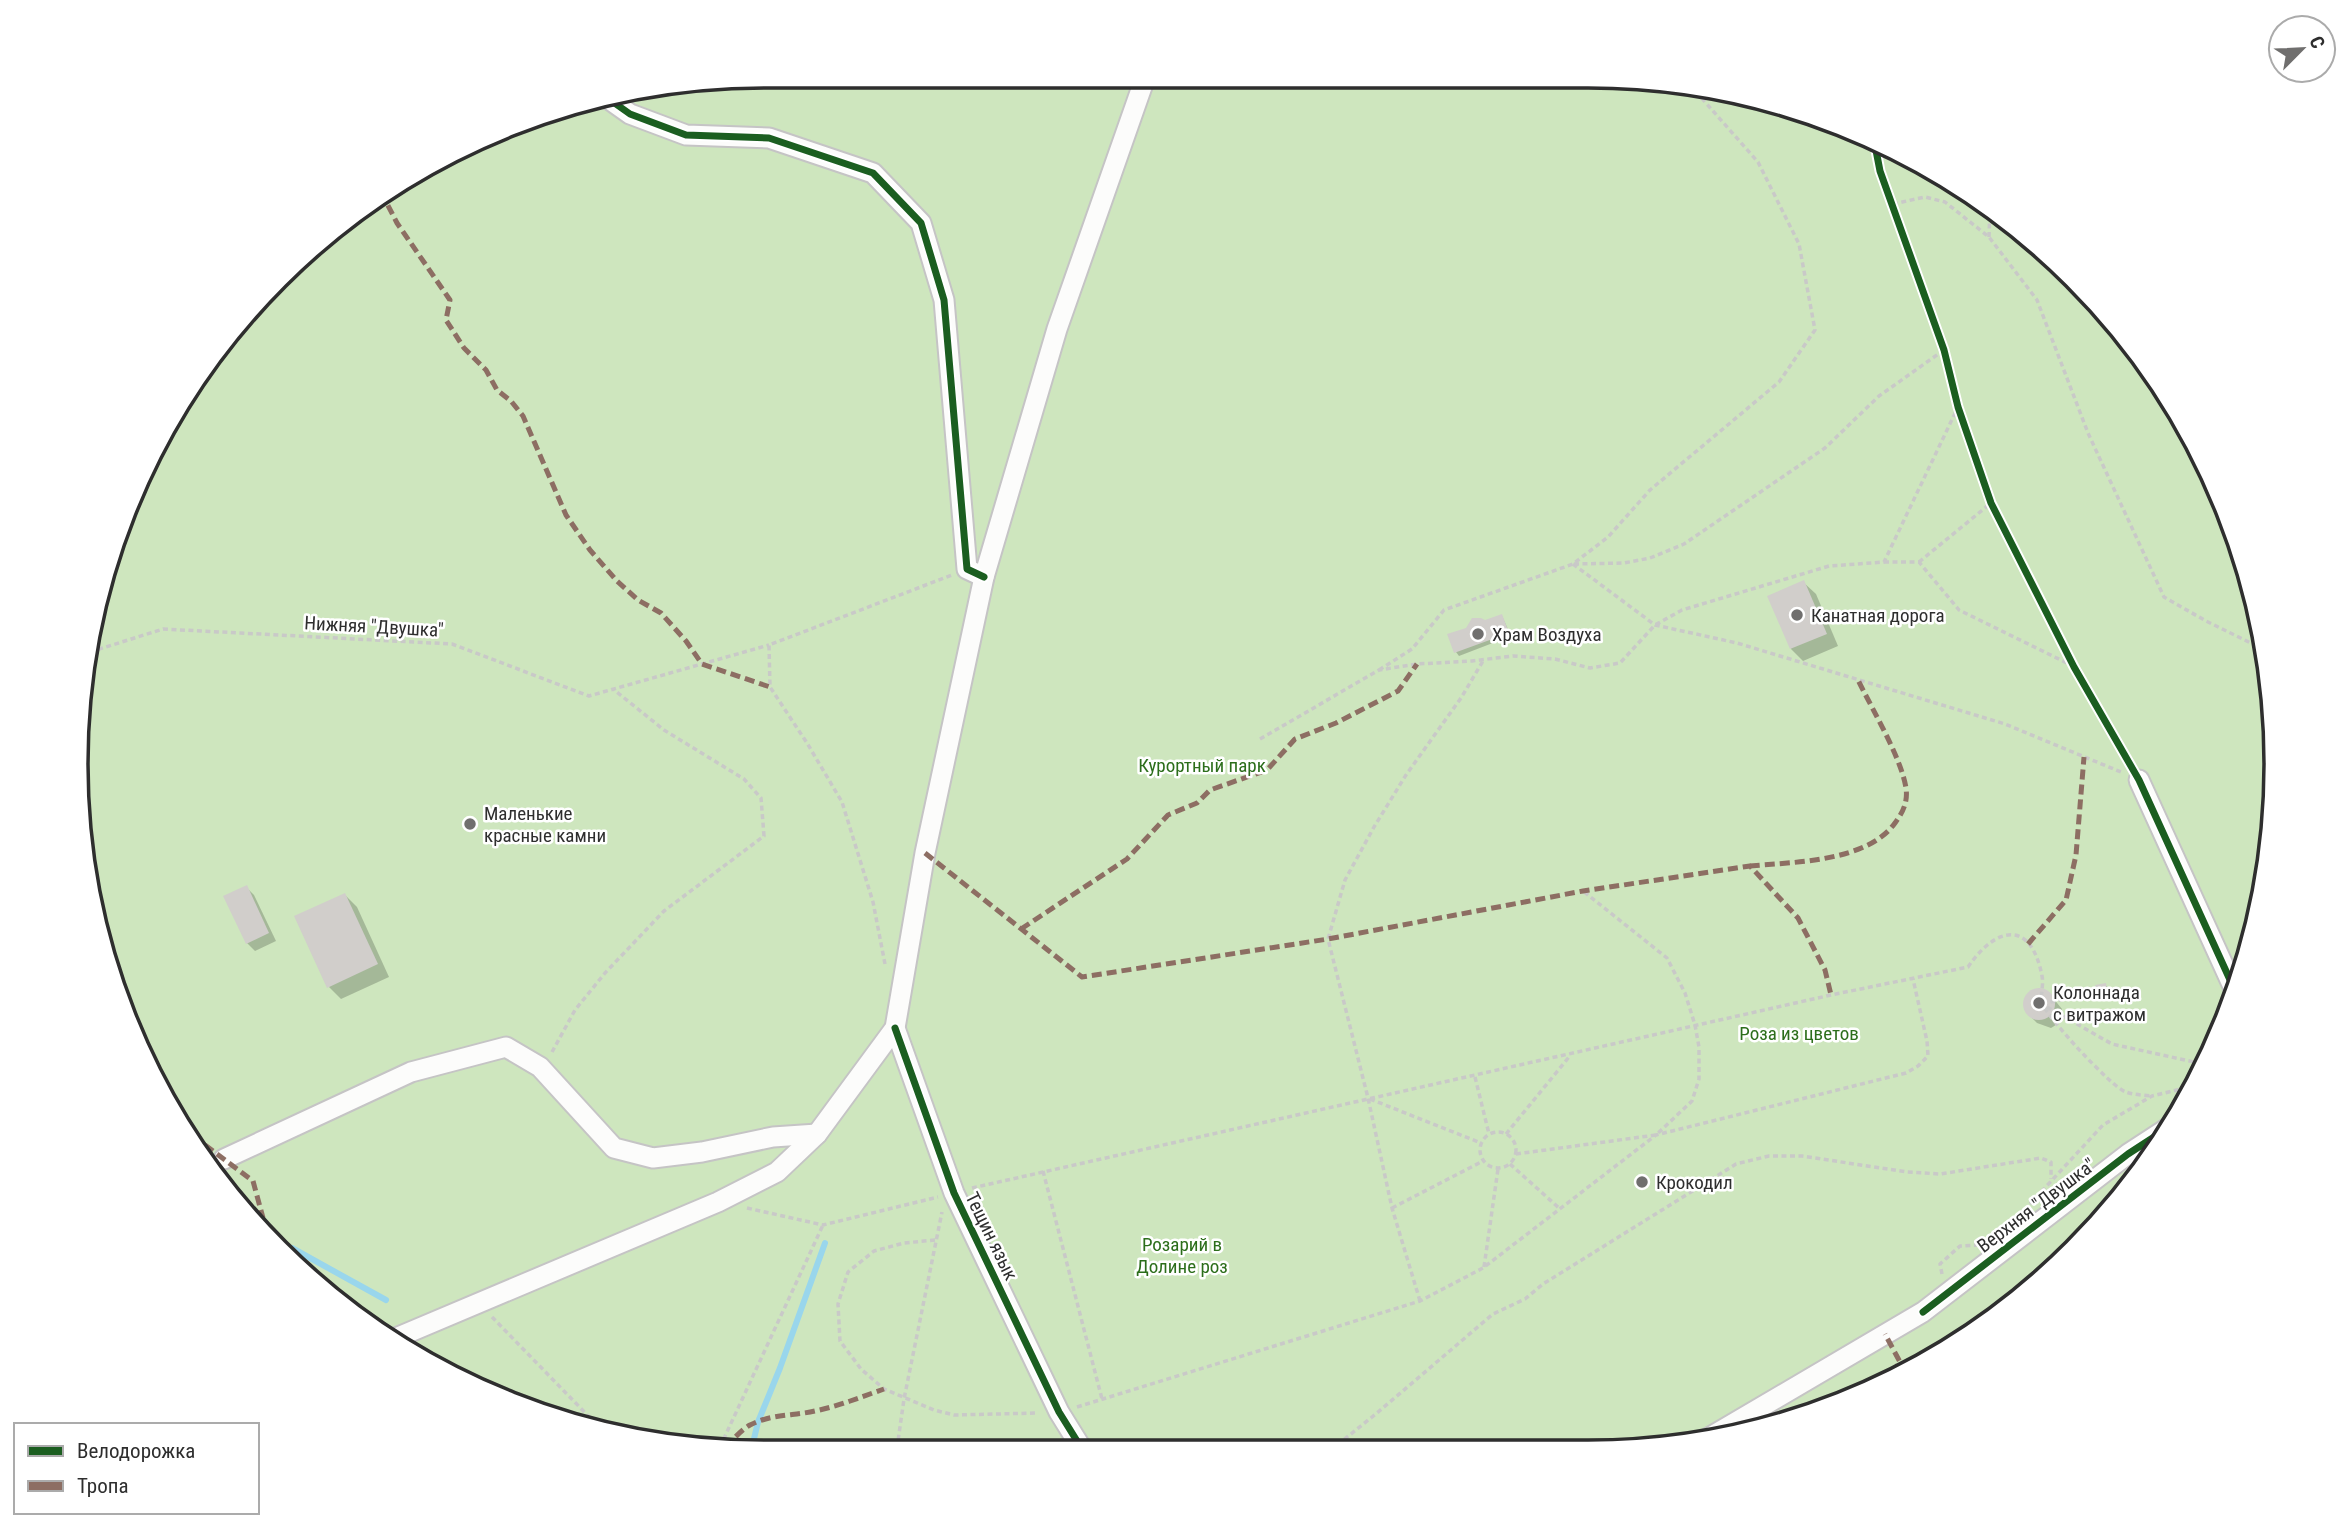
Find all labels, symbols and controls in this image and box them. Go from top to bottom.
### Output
north arrow [2267,14,2337,84]
text: С [2304,33,2330,52]
place label: Канатная дорога [1811,604,1945,627]
marker: Канатная дорога [1789,607,1805,623]
street label: Нижняя "Двушка" [304,611,444,642]
place label: Храм Воздуха [1492,623,1602,646]
marker: Храм Воздуха [1470,626,1486,642]
park label: Курортный парк [1138,754,1266,777]
place label: Маленькие красные камни [484,802,606,847]
marker: Маленькие красные камни [462,816,478,832]
place label: Колоннада с витражом [2053,981,2146,1026]
marker: Колоннада с витражом [2031,995,2047,1011]
park label: Роза из цветов [1739,1022,1859,1045]
street label: Верхняя "Двушка" [1973,1153,2100,1257]
place label: Крокодил [1656,1171,1733,1194]
marker: Крокодил [1634,1174,1650,1190]
street label: Тещин язык [960,1188,1023,1284]
park label: Розарий в Долине роз [1136,1233,1228,1278]
legend [14,1423,259,1514]
text: Велодорожка [77,1439,195,1463]
text: Тропа [77,1474,128,1498]

